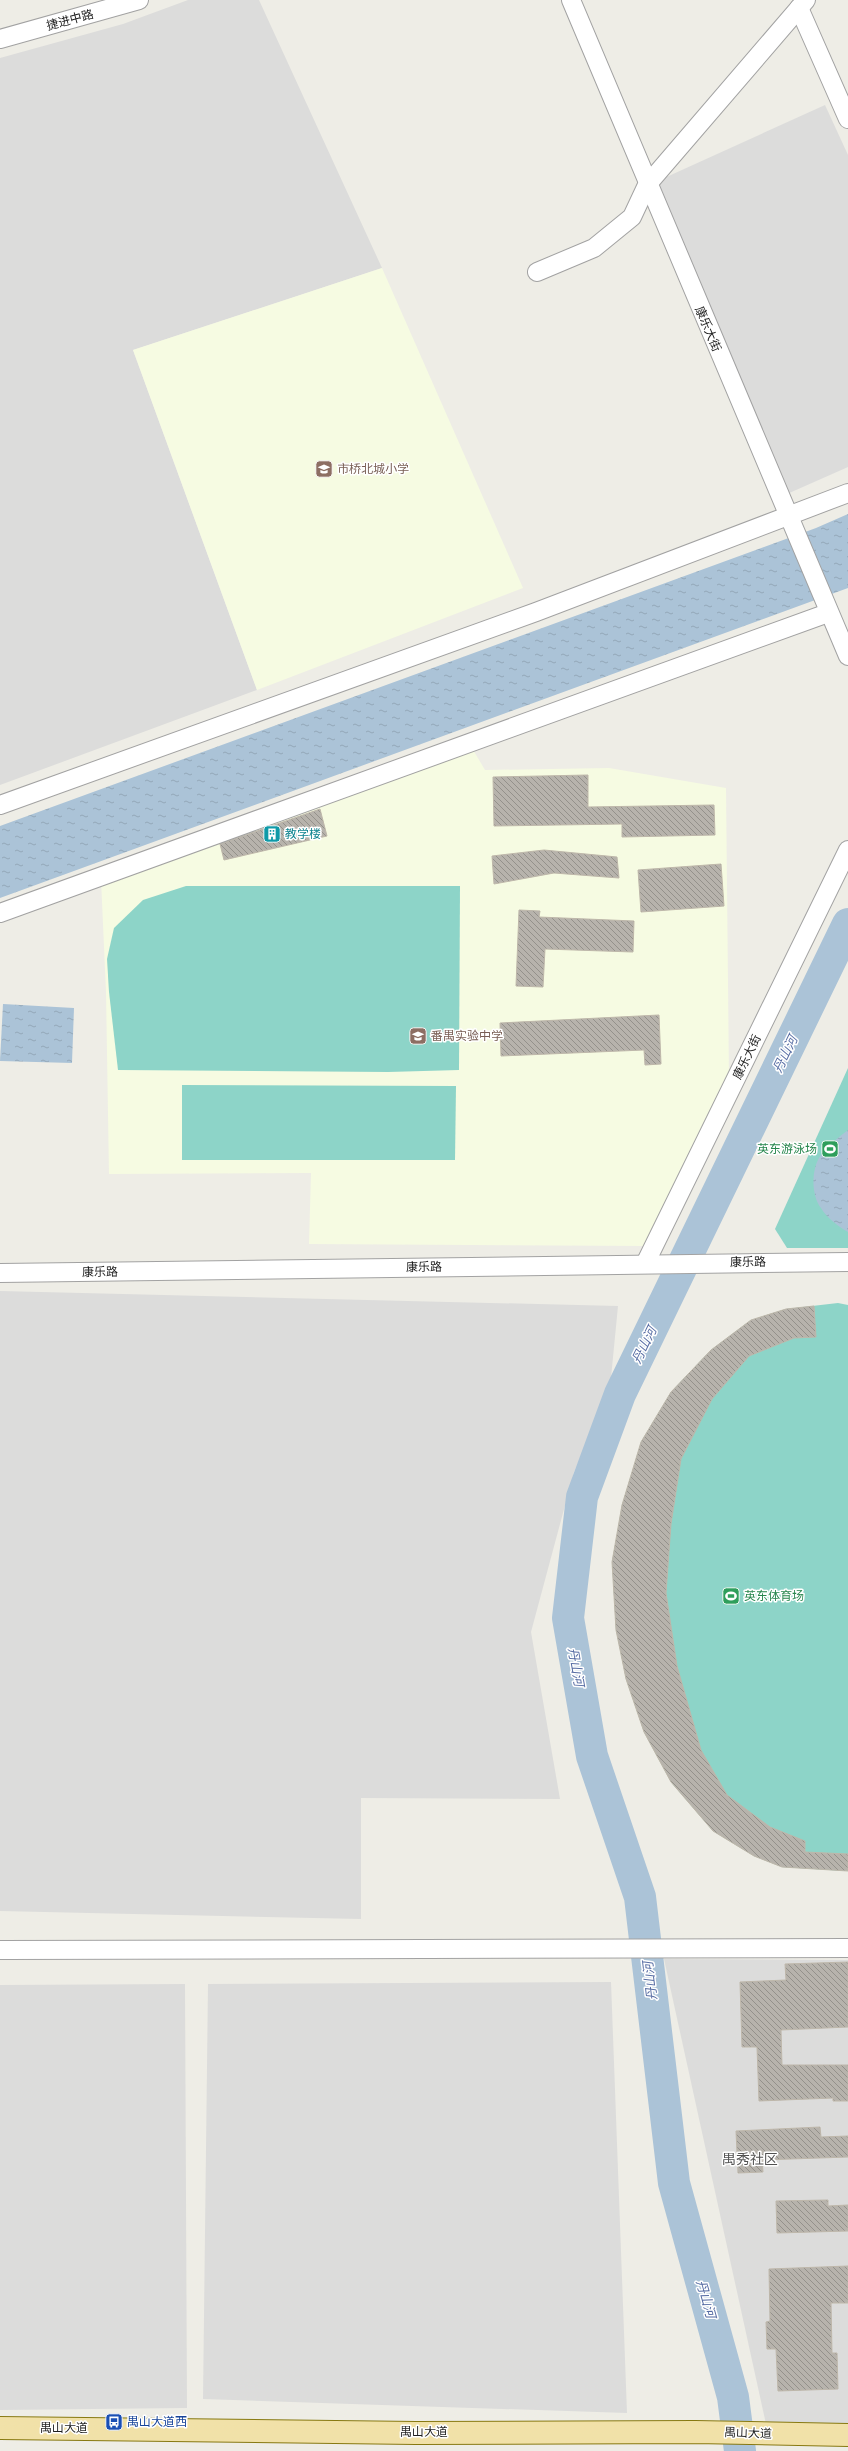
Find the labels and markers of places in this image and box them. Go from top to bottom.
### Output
school or university icon: 市桥北城小学 [314,459,334,479]
place label: 市桥北城小学 [337,462,409,476]
building icon: 教学楼 [262,824,282,844]
place label: 教学楼 [285,827,321,841]
school or university icon: 番禺实验中学 [408,1026,428,1046]
place label: 番禺实验中学 [431,1029,503,1043]
sports icon: 英东游泳场 [820,1139,840,1159]
place label: 英东游泳场 [757,1142,817,1156]
sports icon: 英东体育场 [721,1586,741,1606]
place label: 英东体育场 [744,1589,804,1603]
bus stop icon: 禺山大道西 [104,2412,124,2432]
place label: 禺山大道西 [127,2415,187,2429]

